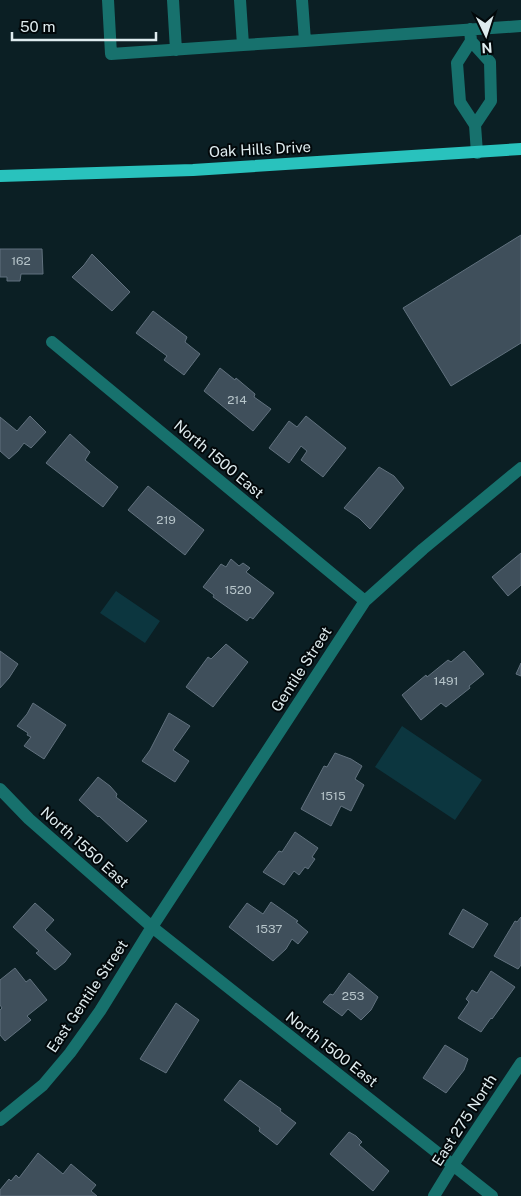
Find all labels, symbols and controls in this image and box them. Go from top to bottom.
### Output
scale bar [12,10,156,42]
north arrow [461,10,511,60]
text: 50 m [20,18,55,35]
text: N [481,40,493,56]
street label: Oak Hills Drive [209,138,311,160]
house number: 162 [11,254,31,268]
house number: 214 [227,393,247,407]
street label: North 1500 East [171,417,267,502]
house number: 219 [156,513,176,527]
house number: 1520 [224,583,252,597]
street label: Gentile Street [267,623,335,715]
house number: 1491 [434,674,458,688]
house number: 1515 [320,789,346,803]
street label: North 1550 East [38,803,133,891]
house number: 1537 [255,922,283,936]
street label: East Gentile Street [43,936,131,1055]
house number: 253 [342,989,364,1003]
street label: North 1500 East [283,1008,381,1090]
street label: East 275 North [428,1071,500,1169]

